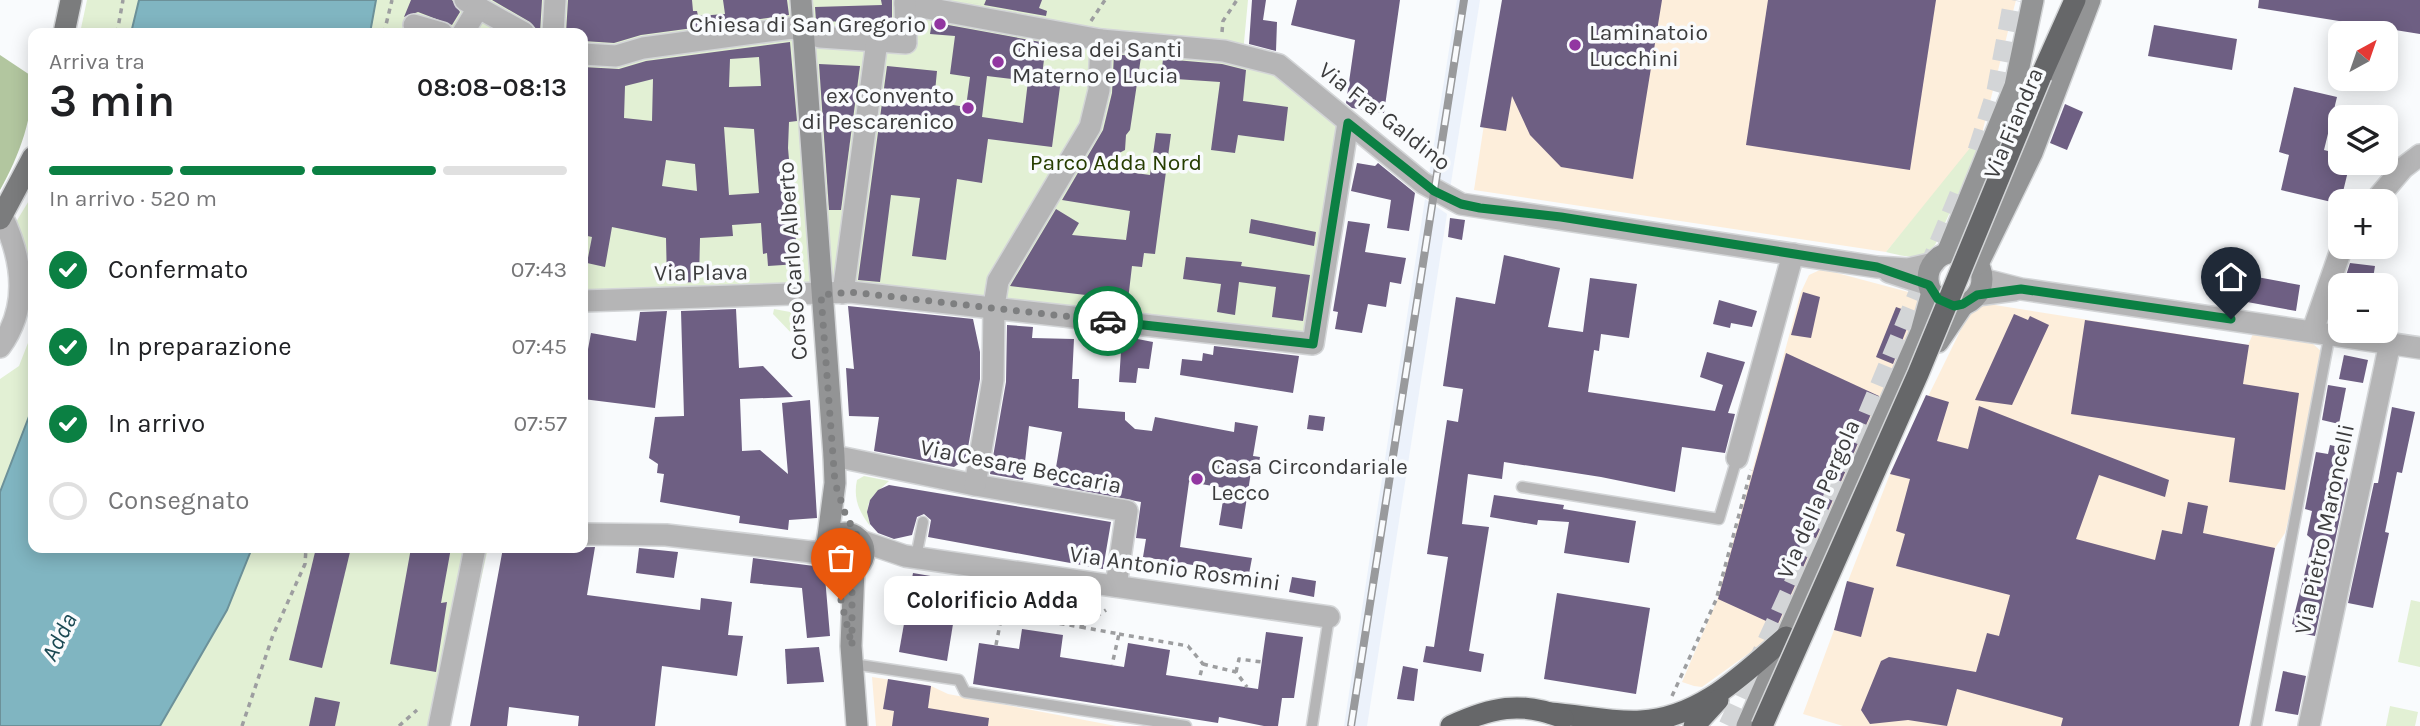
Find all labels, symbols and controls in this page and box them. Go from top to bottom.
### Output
place label: Chiesa di San Gregorio [689,11,926,38]
marker: Chiesa di San Gregorio [932,16,948,32]
place label: Laminatoio Lucchini [1589,19,1708,72]
north arrow [2328,21,2398,91]
map controls [2328,21,2398,343]
place label: Chiesa dei Santi Materno e Lucia [1012,36,1183,89]
marker: Laminatoio Lucchini [1567,37,1583,53]
text: Arriva tra [49,48,145,75]
marker: Chiesa dei Santi Materno e Lucia [990,54,1006,70]
street label: Via Fra' Galdino [1313,56,1456,176]
street label: Via Fiandra [1978,64,2049,183]
text: 08:08–08:13 [417,72,567,103]
text: 3 min [49,74,175,128]
place label: ex Convento di Pescarenico [802,82,954,135]
marker: ex Convento di Pescarenico [960,100,976,116]
button: layers [2328,105,2398,175]
park label: Parco Adda Nord [1030,149,1202,176]
street label: Corso Carlo Alberto [772,161,813,361]
text: In arrivo · 520 m [49,185,217,212]
button: + [2328,189,2398,259]
pin [2201,247,2261,319]
icon: check [49,251,87,289]
text: Confermato [108,254,248,285]
text: 07:43 [511,256,567,283]
street label: Via Plava [654,258,748,287]
icon: home [2212,258,2250,296]
button: − [2328,273,2398,343]
courier [1073,286,1143,356]
icon: car [1089,302,1127,340]
icon: check [49,328,87,366]
text: In preparazione [108,331,292,362]
text: 07:45 [511,333,567,360]
icon: check [49,405,87,443]
text: In arrivo [108,408,205,439]
text: 07:57 [513,410,567,437]
street label: Via della Pergola [1771,415,1866,583]
street label: Via Pietro Maroncelli [2289,421,2360,637]
street label: Via Cesare Beccaria [918,434,1124,499]
place label: Casa Circondariale Lecco [1211,453,1408,506]
marker: Casa Circondariale Lecco [1189,471,1205,487]
text: Consegnato [108,485,250,516]
pin [811,528,871,600]
icon: bag [822,539,860,577]
street label: Via Antonio Rosmini [1068,540,1282,597]
callout: Colorificio Adda [883,576,1100,624]
text: Colorificio Adda [906,587,1079,614]
water label: Adda [35,608,83,666]

